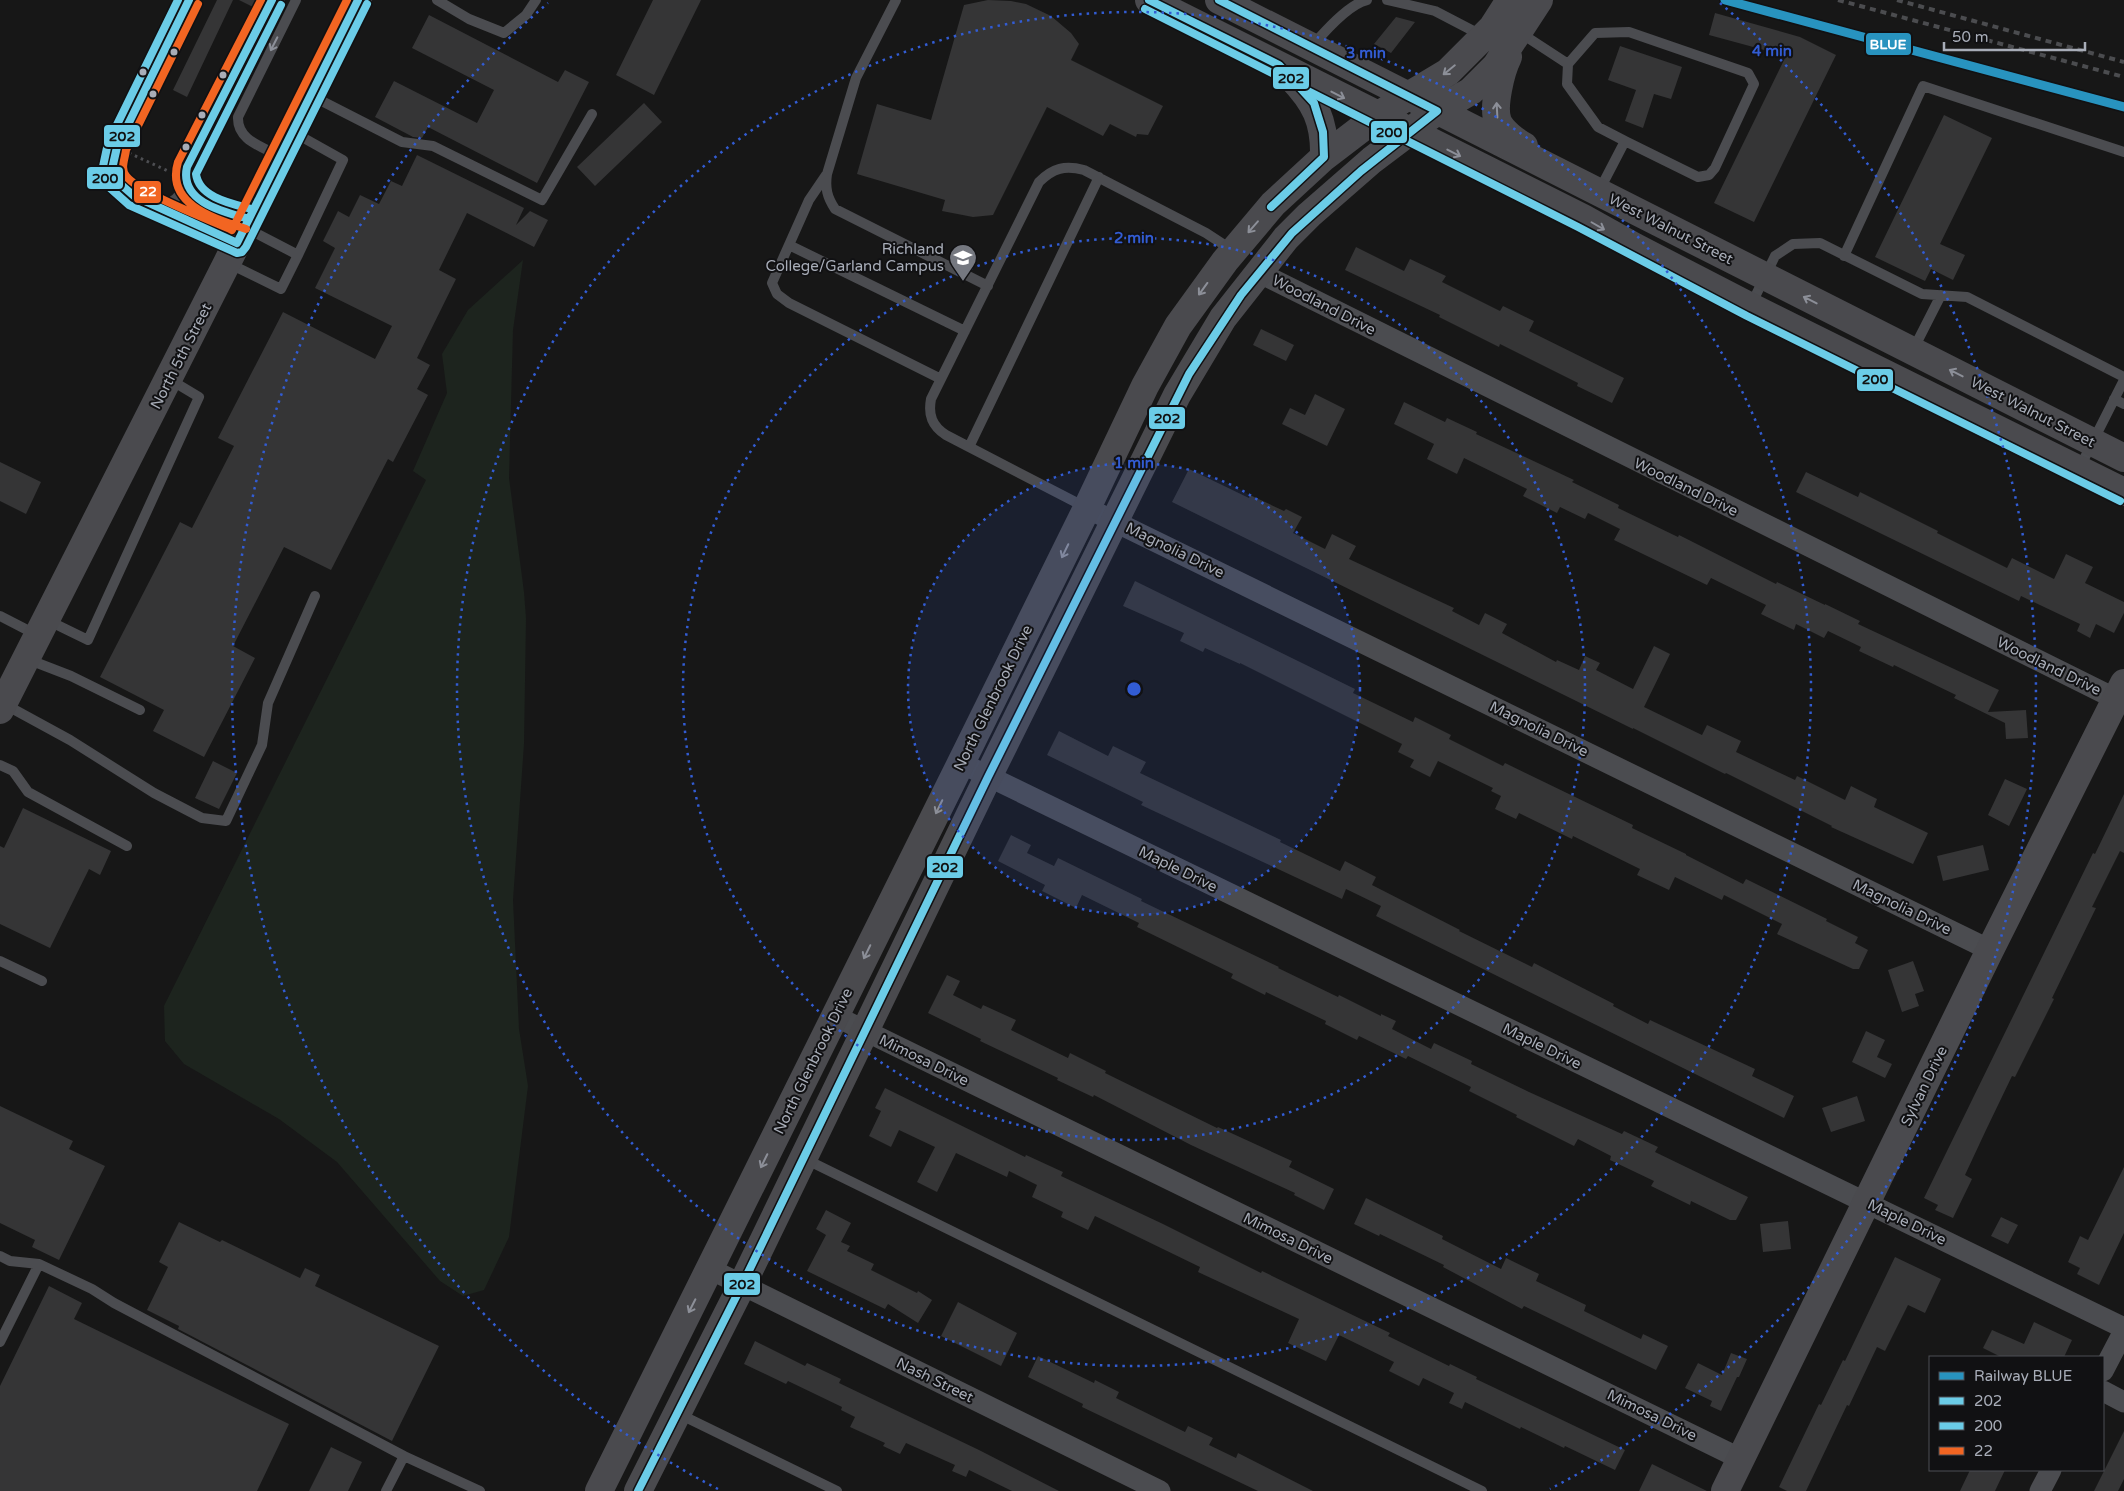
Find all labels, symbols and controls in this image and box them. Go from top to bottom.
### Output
scale bar [1944,20,2085,52]
text: 50 m [1952,28,1989,46]
line badge: BLUE [1865,32,1912,56]
one-way arrow [269,36,279,51]
text: BLUE [1869,36,1907,53]
text: 4 min [1752,42,1792,60]
text: 3 min [1346,44,1386,62]
unlabelled marker [169,47,179,57]
one-way arrow [1443,65,1456,76]
line badge: 202 [1272,66,1310,90]
unlabelled marker [138,67,148,77]
unlabelled marker [218,70,228,80]
text: 202 [1278,70,1304,87]
unlabelled marker [148,89,158,99]
one-way arrow [1330,91,1345,100]
one-way arrow [1493,102,1502,118]
unlabelled marker [197,110,207,120]
line badge: 200 [1370,120,1408,144]
line badge: 202 [103,124,141,148]
text: 200 [1376,124,1402,141]
text: 202 [109,128,135,145]
unlabelled marker [181,142,191,152]
one-way arrow [1446,148,1461,158]
line badge: 200 [86,166,124,190]
text: 200 [92,170,118,187]
line badge: 22 [133,180,162,204]
text: 22 [139,183,157,200]
street label: West Walnut Street [1606,190,1736,268]
one-way arrow [1247,221,1259,234]
one-way arrow [1591,222,1605,232]
text: 2 min [1114,229,1154,247]
place label: Richland College/Garland Campus [766,240,944,275]
school or university icon: Richland College/Garland Campus [948,243,978,282]
street label: Woodland Drive [1269,271,1379,339]
one-way arrow [1198,282,1208,296]
one-way arrow [1803,295,1818,305]
street label: North 5th Street [147,300,216,412]
line badge: 200 [1856,368,1894,392]
one-way arrow [1948,368,1963,378]
text: 200 [1862,371,1888,388]
street label: West Walnut Street [1968,373,2098,451]
line badge: 202 [1148,406,1186,430]
text: 202 [1154,410,1180,427]
text: 1 min [1114,454,1154,472]
street label: Woodland Drive [1631,454,1741,520]
street label: Magnolia Drive [1123,518,1227,582]
one-way arrow [1060,544,1070,559]
street label: North Glenbrook Drive [950,622,1036,774]
street label: Woodland Drive [1994,633,2104,699]
centre of rings [1125,680,1143,698]
street label: Magnolia Drive [1487,697,1591,761]
one-way arrow [934,799,944,814]
street label: Maple Drive [1136,842,1220,896]
line badge: 202 [926,855,964,879]
text: 202 [932,859,958,876]
street label: Magnolia Drive [1850,875,1954,939]
one-way arrow [862,944,871,959]
street label: North Glenbrook Drive [770,985,856,1137]
street label: Maple Drive [1500,1019,1584,1073]
street label: Mimosa Drive [876,1031,972,1089]
street label: Sylvan Drive [1897,1043,1951,1129]
one-way arrow [759,1153,768,1168]
street label: Maple Drive [1865,1195,1949,1249]
street label: Mimosa Drive [1240,1209,1336,1267]
line badge: 202 [723,1272,761,1296]
text: 202 [729,1276,755,1293]
one-way arrow [687,1299,697,1314]
street label: Nash Street [893,1354,977,1407]
legend [1929,1356,2104,1471]
text: Railway BLUE [1974,1367,2072,1385]
street label: Mimosa Drive [1604,1386,1700,1444]
text: 202 [1974,1392,2002,1410]
text: 200 [1974,1417,2002,1435]
text: 22 [1974,1442,1993,1460]

